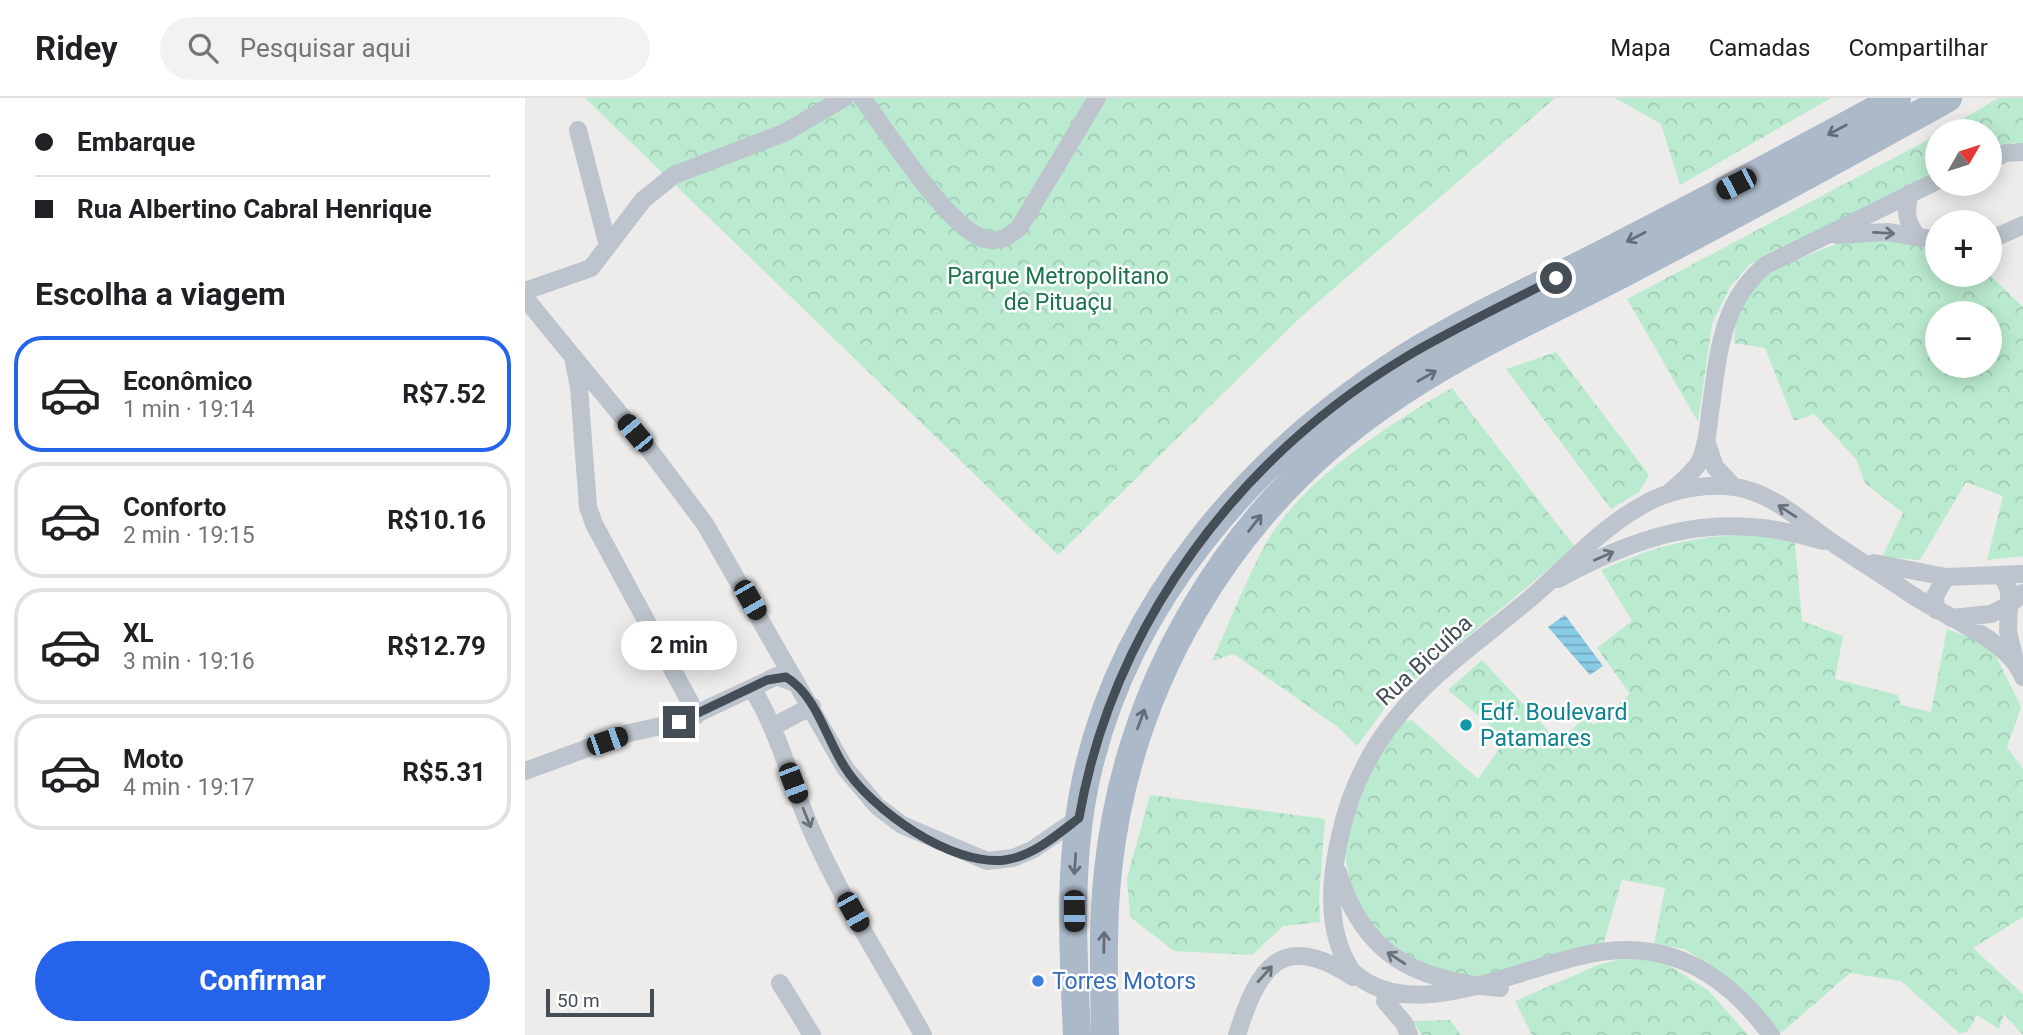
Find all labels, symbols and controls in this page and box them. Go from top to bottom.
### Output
search box [160,17,650,80]
text: Ridey [35,29,118,68]
icon: search [184,29,222,67]
text: Pesquisar aqui [240,33,411,63]
text: Mapa [1610,34,1671,62]
text: Camadas [1709,34,1810,62]
text: Compartilhar [1848,34,1988,62]
north arrow [1925,119,2002,196]
map controls [1925,119,2002,378]
one-way arrow [1827,124,1848,138]
text: Embarque [77,127,195,157]
car [1713,165,1760,203]
text: Rua Albertino Cabral Henrique [77,194,432,224]
button: + [1925,210,2002,287]
one-way arrow [1872,226,1895,239]
one-way arrow [1626,230,1647,244]
route start [1540,262,1572,294]
park label: Parque Metropolitano de Pituaçu [947,263,1169,316]
text: Escolha a viagem [35,275,286,313]
button: − [1925,301,2002,378]
icon: car [39,363,102,426]
text: Econômico [123,366,252,396]
one-way arrow [1416,369,1436,383]
text: R$7.52 [402,379,486,409]
text: 1 min · 19:14 [123,396,255,423]
car [614,410,657,456]
icon: car [39,489,102,552]
text: Conforto [123,492,227,522]
one-way arrow [1777,504,1797,518]
text: R$10.16 [387,505,486,535]
one-way arrow [1247,514,1262,533]
text: 2 min · 19:15 [123,522,255,549]
one-way arrow [1593,549,1614,562]
car [731,577,770,623]
street label: Rua Bicuíba [1371,609,1478,711]
icon: car [39,615,102,678]
text: XL [123,618,154,648]
callout: 2 min [621,620,737,670]
text: R$12.79 [387,631,486,661]
text: 2 min [650,632,708,659]
text: 3 min · 19:16 [123,648,255,675]
place label: Edf. Boulevard Patamares [1480,699,1627,752]
route end [663,706,695,738]
one-way arrow [1136,708,1149,730]
marker: Edf. Boulevard Patamares [1458,717,1474,733]
car [584,724,631,758]
icon: car [39,741,102,804]
text: Moto [123,744,184,774]
text: R$5.31 [402,757,486,787]
car [776,760,811,806]
text: 4 min · 19:17 [123,774,255,801]
one-way arrow [801,807,814,829]
one-way arrow [1068,853,1081,875]
car [834,889,873,935]
car [1064,890,1085,932]
one-way arrow [1097,931,1111,954]
button: Confirmar [35,941,490,1021]
one-way arrow [1386,951,1406,965]
one-way arrow [1257,965,1273,983]
place label: Torres Motors [1052,968,1196,995]
marker: Torres Motors [1030,973,1046,989]
scale bar [546,986,655,1018]
text: 50 m [557,989,600,1012]

